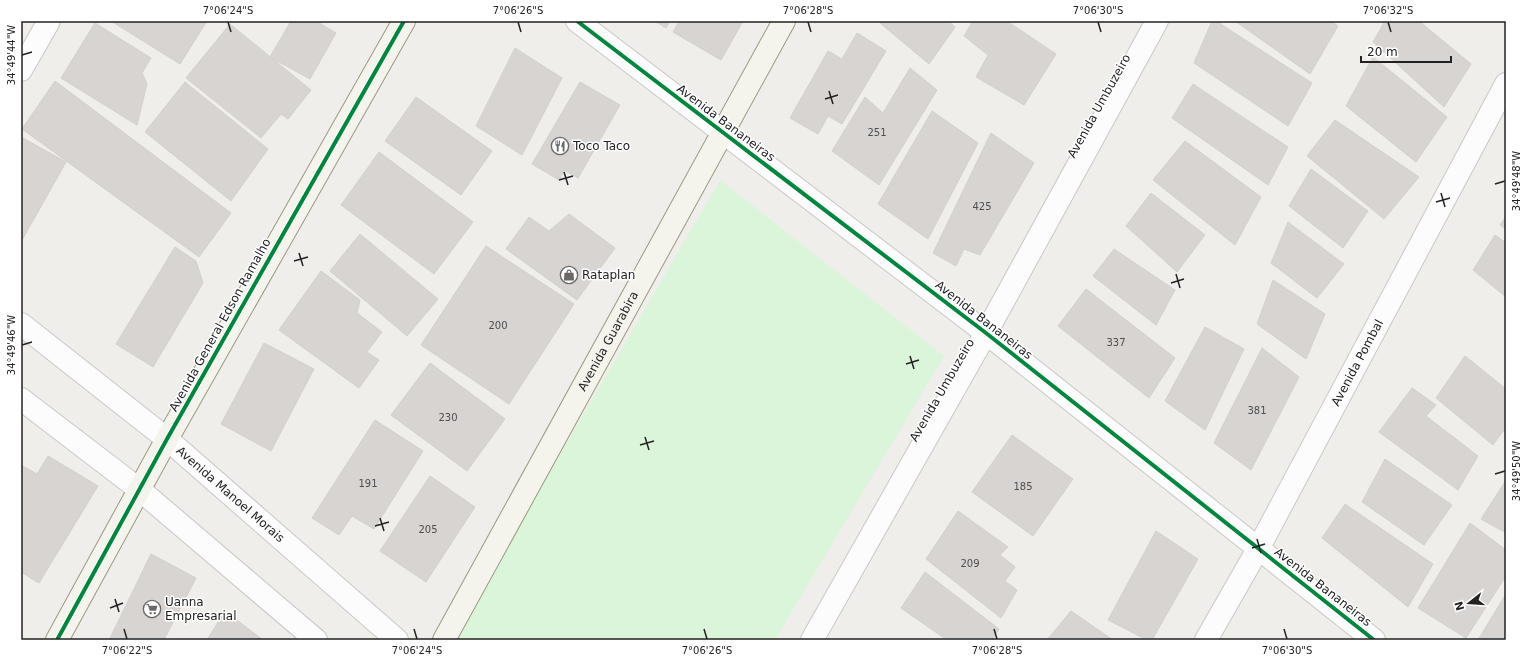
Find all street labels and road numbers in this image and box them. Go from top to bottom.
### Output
street label: Avenida Umbuzeiro [1065,52,1133,160]
street label: Avenida Bananeiras [674,82,778,164]
street label: Avenida General Edson Ramalho [166,236,274,414]
street label: Avenida Bananeiras [933,278,1035,362]
street label: Avenida Guarabira [575,289,641,393]
street label: Avenida Pombal [1329,317,1386,408]
street label: Avenida Umbuzeiro [907,336,977,444]
street label: Avenida Manoel Morais [174,443,287,545]
street label: Avenida Bananeiras [1272,545,1374,629]

